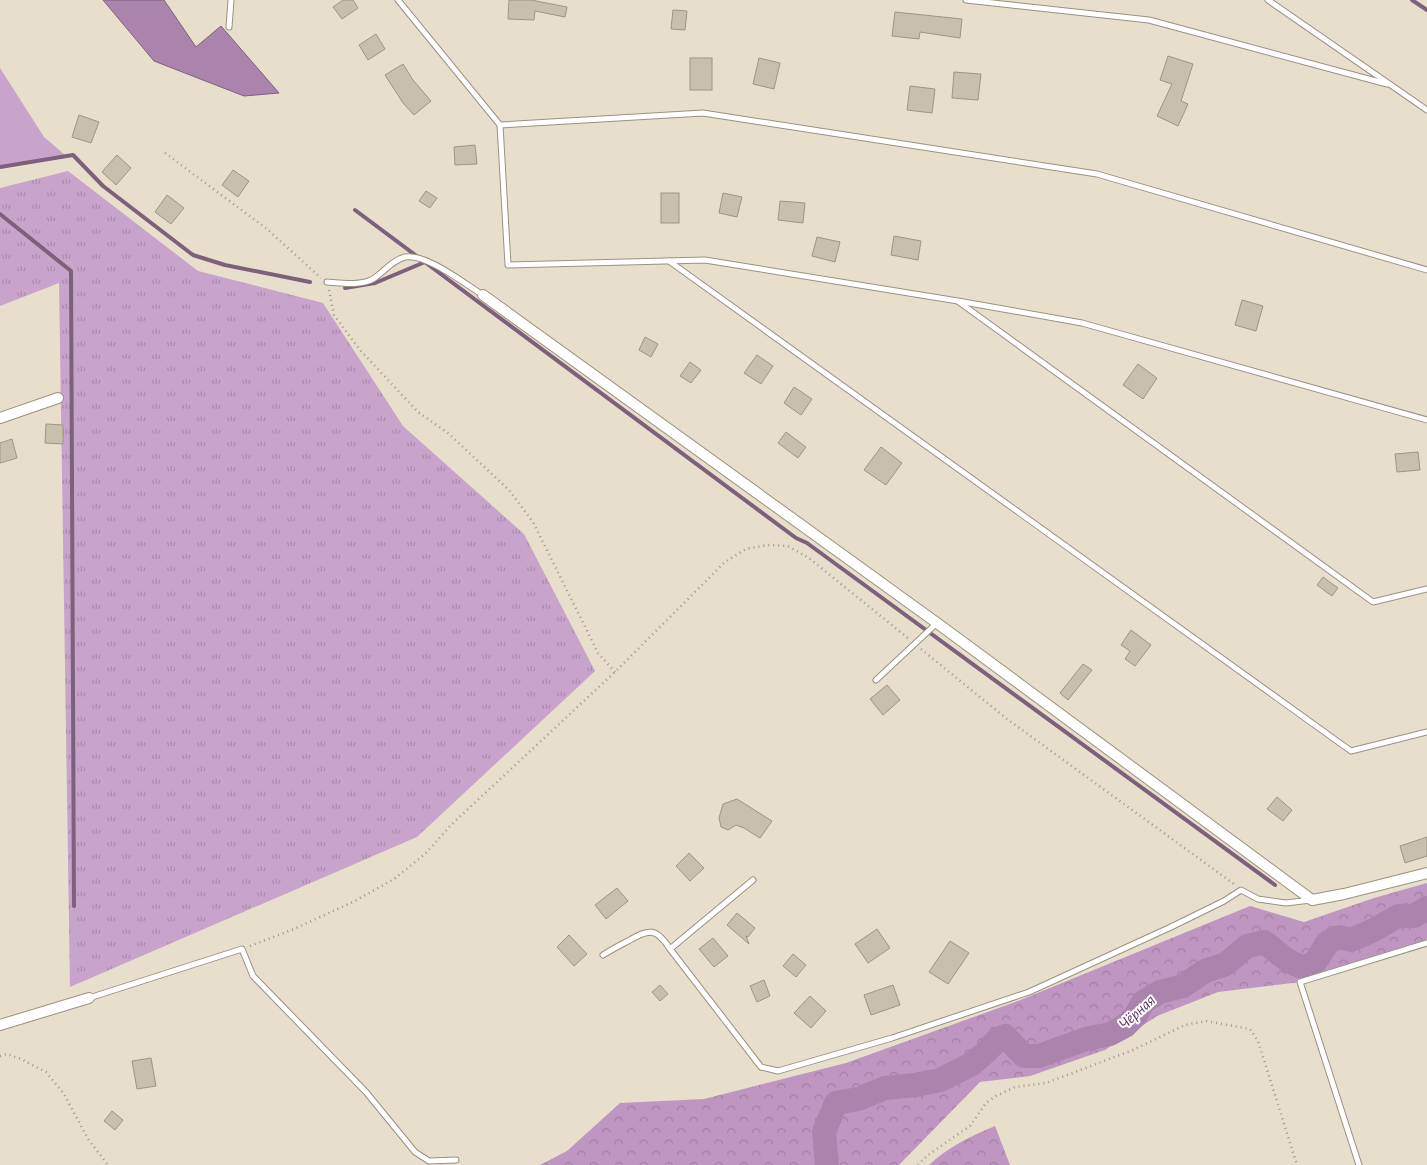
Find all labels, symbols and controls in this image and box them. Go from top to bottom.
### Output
water label: Чёрная [1116,992,1159,1033]

